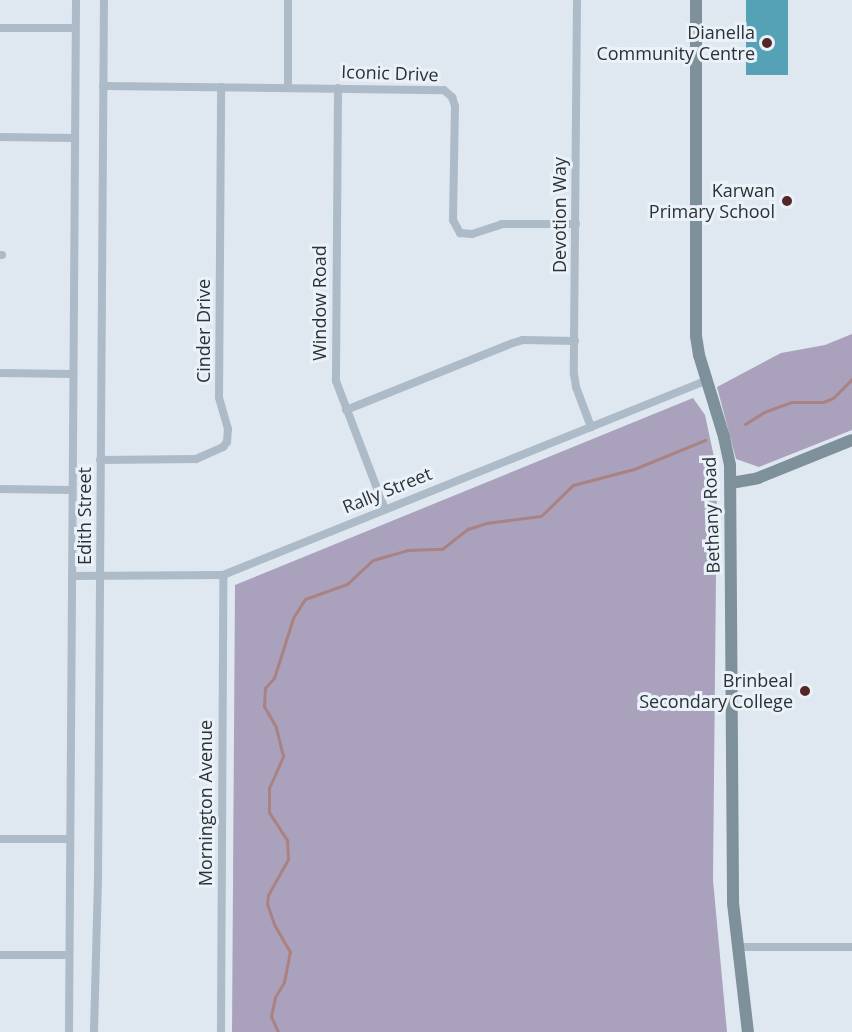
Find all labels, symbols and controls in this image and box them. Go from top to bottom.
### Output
place label: Dianella Community Centre [596,22,755,64]
marker: Dianella Community Centre [760,36,774,50]
street label: Iconic Drive [341,61,439,85]
street label: Devotion Way [548,157,570,273]
place label: Karwan Primary School [649,180,775,222]
marker: Karwan Primary School [780,194,794,208]
street label: Window Road [308,245,330,361]
street label: Cinder Drive [192,279,214,383]
street label: Bethany Road [698,456,724,574]
street label: Rally Street [339,462,435,518]
street label: Edith Street [73,467,95,565]
place label: Brinbeal Secondary College [639,670,793,712]
marker: Brinbeal Secondary College [798,684,812,698]
street label: Mornington Avenue [194,720,216,886]

